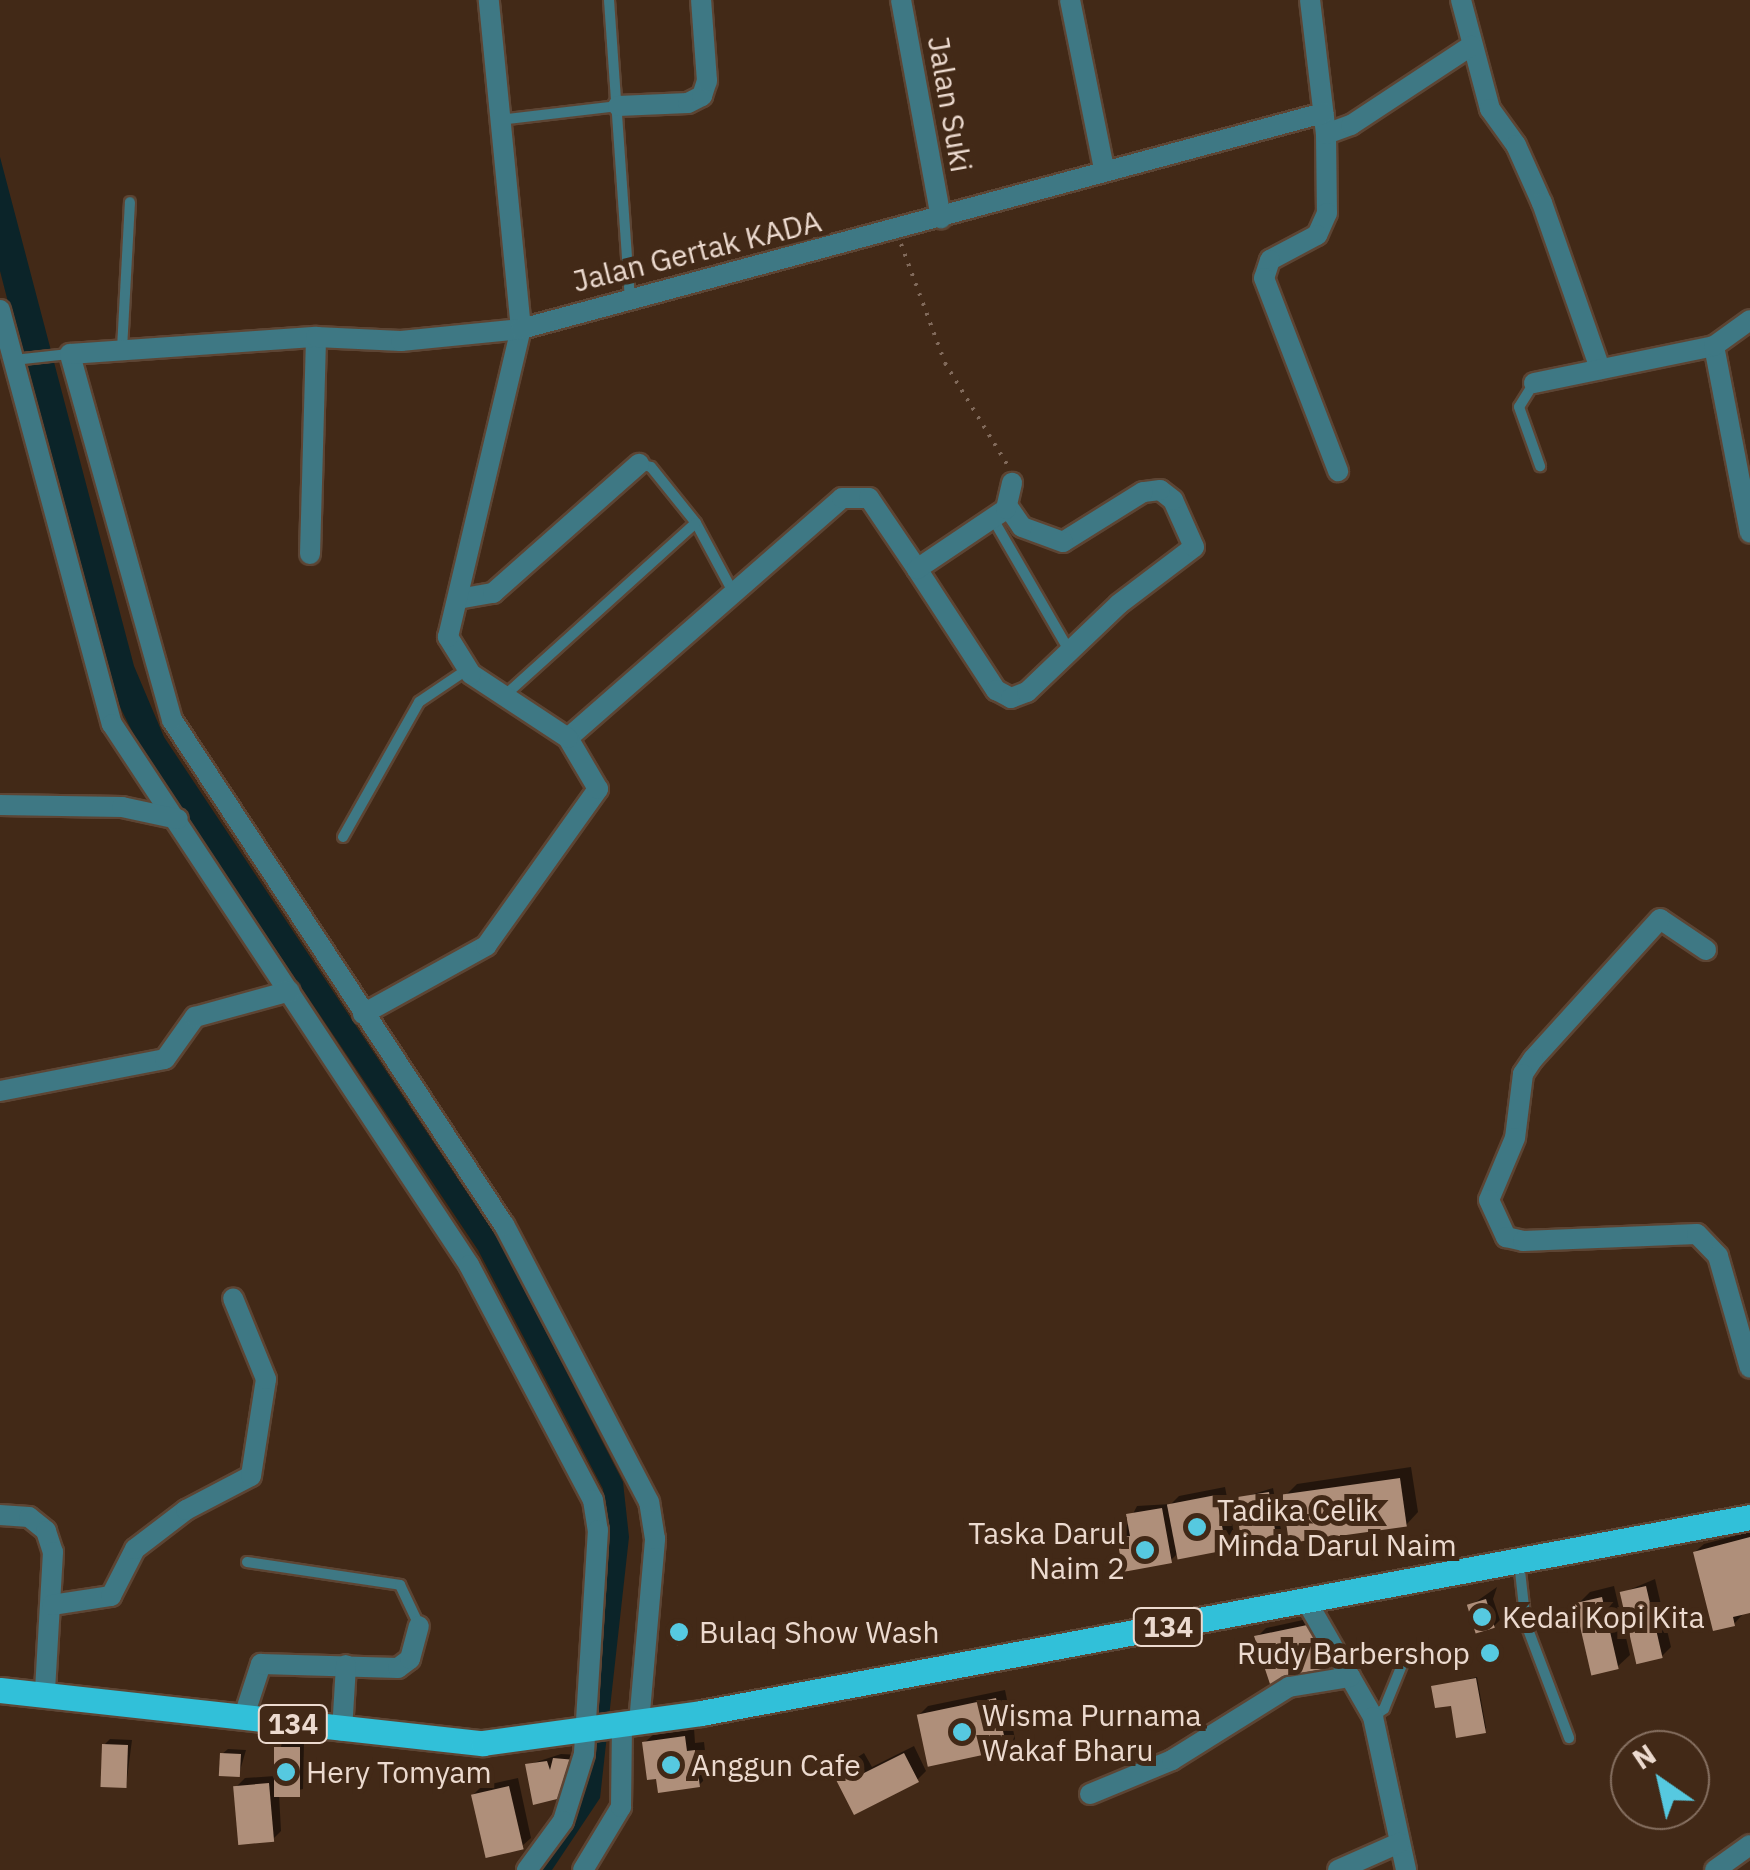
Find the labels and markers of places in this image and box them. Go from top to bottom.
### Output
place label: Tadika Celik Minda Darul Naim [1217,1492,1457,1562]
place label: Taska Darul Naim 2 [968,1515,1125,1586]
marker: Tadika Celik Minda Darul Naim [1186,1516,1208,1538]
marker: Taska Darul Naim 2 [1134,1539,1156,1561]
place label: Kedai Kopi Kita [1502,1599,1705,1635]
marker: Kedai Kopi Kita [1471,1606,1493,1628]
place label: Bulaq Show Wash [699,1614,940,1650]
marker: Bulaq Show Wash [668,1621,690,1643]
place label: Rudy Barbershop [1237,1635,1470,1671]
marker: Rudy Barbershop [1479,1642,1501,1664]
place label: Wisma Purnama Wakaf Bharu [982,1697,1202,1768]
marker: Wisma Purnama Wakaf Bharu [951,1721,973,1743]
place label: Anggun Cafe [691,1747,861,1783]
place label: Hery Tomyam [306,1754,492,1790]
marker: Anggun Cafe [660,1754,682,1776]
marker: Hery Tomyam [275,1761,297,1783]

